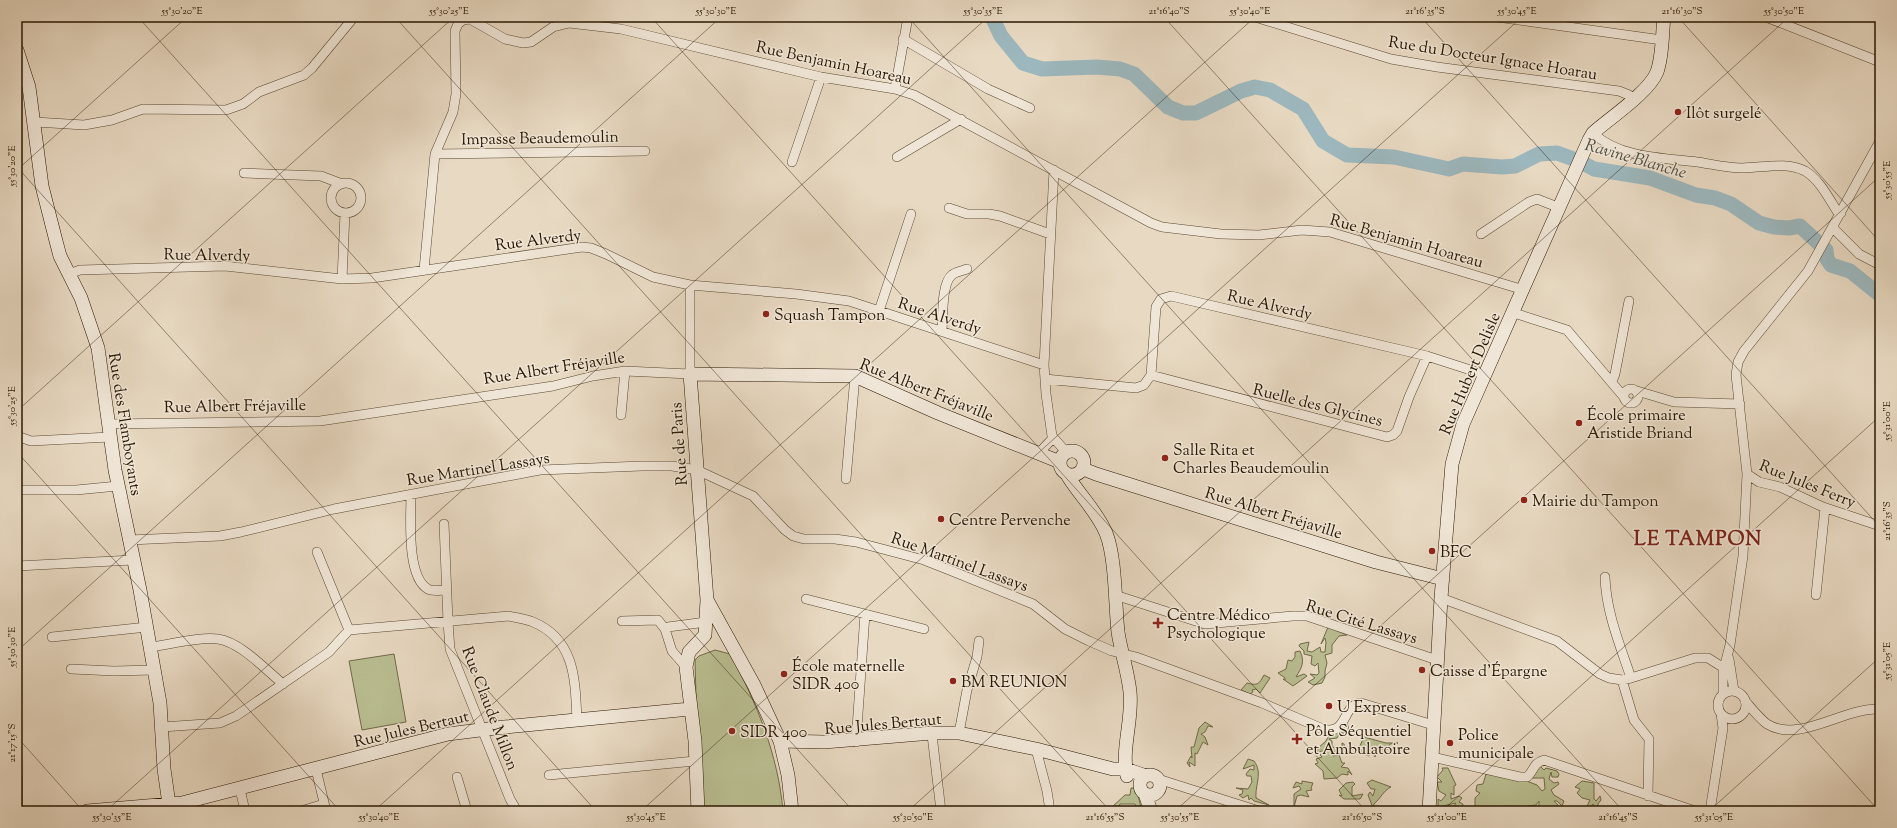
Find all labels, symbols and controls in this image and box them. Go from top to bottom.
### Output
text: 55°30'20"E [160,4,203,19]
text: 55°30'25"E [428,4,469,19]
text: 55°30'30"E [695,4,736,19]
text: 55°30'35"E [963,4,1002,19]
text: 21°16'40"S [1149,4,1189,19]
text: 55°30'40"E [1229,4,1270,19]
text: 21°16'35"S [1405,4,1445,19]
text: 55°30'45"E [1497,4,1536,19]
text: 21°16'30"S [1662,4,1702,19]
text: 55°30'50"E [1763,4,1804,19]
street label: Rue du Docteur Ignace Hoarau [1386,32,1599,87]
street label: Rue Benjamin Hoareau [753,37,913,92]
place label: Ilôt surgelé [1686,103,1761,126]
marker: Ilôt surgelé [1673,107,1683,117]
street label: Impasse Beaudemoulin [461,127,620,152]
water label: Ravine Blanche [1582,134,1689,186]
text: 55°30'20"E [5,145,20,188]
text: 55°30'55"E [1880,161,1895,200]
street label: Rue Benjamin Hoareau [1327,209,1486,275]
street label: Rue Alverdy [494,225,583,258]
street label: Rue Alverdy [163,244,250,269]
street label: Rue Alverdy [1225,285,1314,327]
street label: Rue Alverdy [894,293,984,342]
place label: Squash Tampon [774,305,886,328]
marker: Squash Tampon [761,309,771,319]
street label: Rue Hubert Delisle [1435,309,1507,439]
street label: Rue Albert Fréjaville [482,347,627,392]
street label: Rue des Flamboyants [101,351,146,497]
street label: Rue Albert Fréjaville [856,354,996,429]
street label: Ruelle des Glycines [1250,379,1385,434]
text: 55°30'25"E [5,386,20,427]
street label: Rue Albert Fréjaville [164,395,306,420]
street label: Rue de Paris [666,401,695,486]
text: 55°31'00"E [1880,401,1895,442]
place label: École primaire Aristide Briand [1587,405,1693,446]
marker: École primaire Aristide Briand [1574,418,1584,428]
place label: Salle Rita et Charles Beaudemoulin [1173,440,1330,481]
street label: Rue Martinel Lassays [405,448,552,493]
marker: Salle Rita et Charles Beaudemoulin [1160,453,1170,463]
street label: Rue Jules Ferry [1755,455,1859,515]
street label: Rue Albert Fréjaville [1202,483,1345,546]
place label: Mairie du Tampon [1532,491,1659,514]
marker: Mairie du Tampon [1519,495,1529,505]
text: 21°16'35"S [1880,501,1895,541]
place label: Centre Pervenche [949,510,1071,533]
marker: Centre Pervenche [936,514,946,524]
district label: LE TAMPON [1634,526,1762,555]
street label: Rue Martinel Lassays [887,528,1031,599]
place label: BFC [1440,542,1472,565]
marker: BFC [1427,546,1437,556]
street label: Rue Cité Lassays [1303,595,1420,651]
place label: Centre Médico Psychologique [1167,605,1270,646]
marker: Centre Médico Psychologique [1152,617,1164,629]
text: 55°30'30"E [5,627,20,668]
text: 55°31'05"E [1880,642,1895,681]
street label: Rue Claude Millon [454,644,523,775]
place label: École maternelle SIDR 400 [792,656,905,697]
place label: Caisse d'Épargne [1430,661,1547,684]
marker: Caisse d'Épargne [1417,665,1427,675]
marker: École maternelle SIDR 400 [779,669,789,679]
place label: BM REUNION [961,672,1068,695]
marker: BM REUNION [948,676,958,686]
place label: U Express [1337,697,1407,720]
marker: U Express [1324,701,1334,711]
street label: Rue Jules Bertaut [352,706,472,755]
street label: Rue Jules Bertaut [824,709,943,742]
place label: Pôle Séquentiel et Ambulatoire [1306,721,1412,762]
place label: SIDR 400 [740,722,807,745]
text: 21°17'15"S [5,724,20,762]
place label: Police municipale [1458,725,1534,766]
marker: SIDR 400 [727,726,737,736]
marker: Pôle Séquentiel et Ambulatoire [1291,733,1303,745]
marker: Police municipale [1445,738,1455,748]
text: 55°30'35"E [92,810,131,825]
text: 55°30'40"E [358,810,399,825]
text: 55°30'45"E [626,810,665,825]
text: 55°30'50"E [892,810,933,825]
text: 21°16'55"S [1086,810,1124,825]
text: 55°30'55"E [1160,810,1199,825]
text: 21°16'50"S [1342,810,1382,825]
text: 55°31'00"E [1426,810,1467,825]
text: 21°16'45"S [1598,810,1638,825]
text: 55°31'05"E [1694,810,1733,825]

